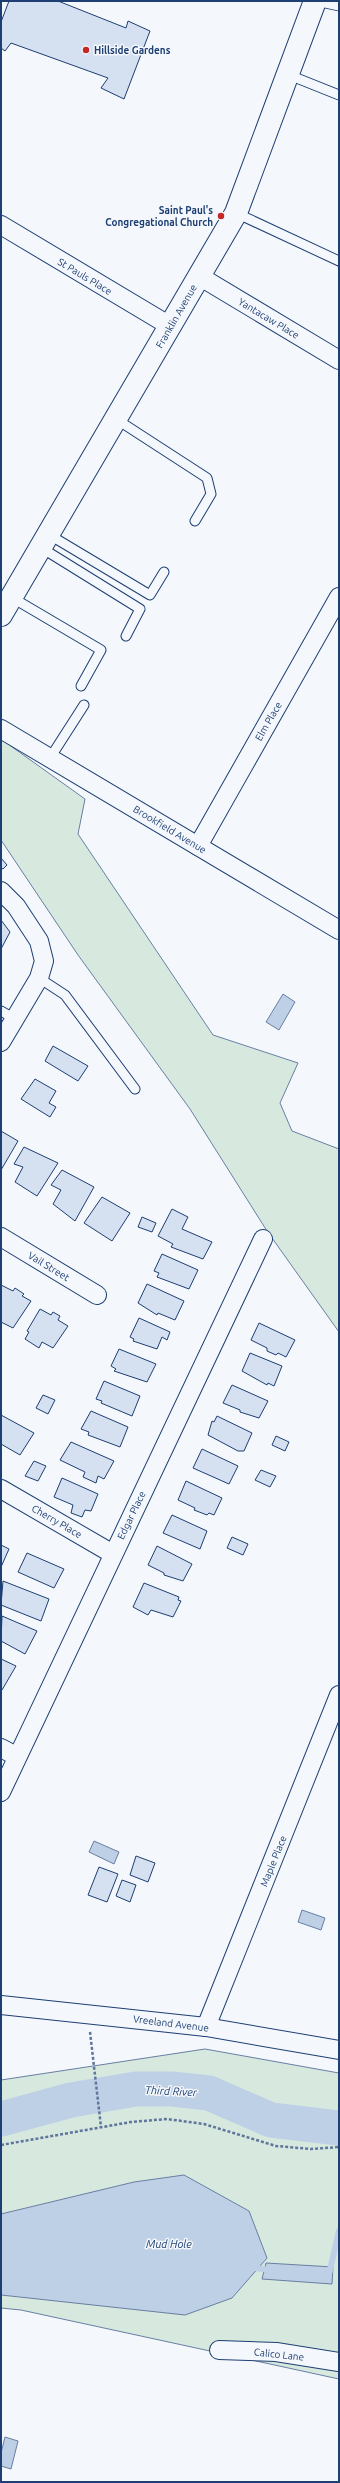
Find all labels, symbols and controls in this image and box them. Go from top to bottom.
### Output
marker: Hillside Gardens [81,45,91,55]
place label: Hillside Gardens [94,45,171,56]
place label: Saint Paul's Congregational Church [105,205,213,228]
marker: Saint Paul's Congregational Church [216,211,226,221]
street label: St Pauls Place [56,256,114,297]
street label: Franklin Avenue [154,283,199,350]
street label: Yantacaw Place [236,296,301,341]
street label: Elm Place [253,700,284,743]
street label: Brookfield Avenue [131,803,208,856]
street label: Vail Street [26,1250,72,1283]
street label: Edgar Place [115,1489,148,1541]
street label: Cherry Place [30,1503,84,1540]
street label: Maple Place [258,1834,289,1888]
street label: Vreeland Avenue [132,2013,209,2034]
water label: Third River [145,2084,198,2098]
water label: Mud Hole [146,2238,192,2250]
street label: Calico Lane [253,2346,305,2363]

